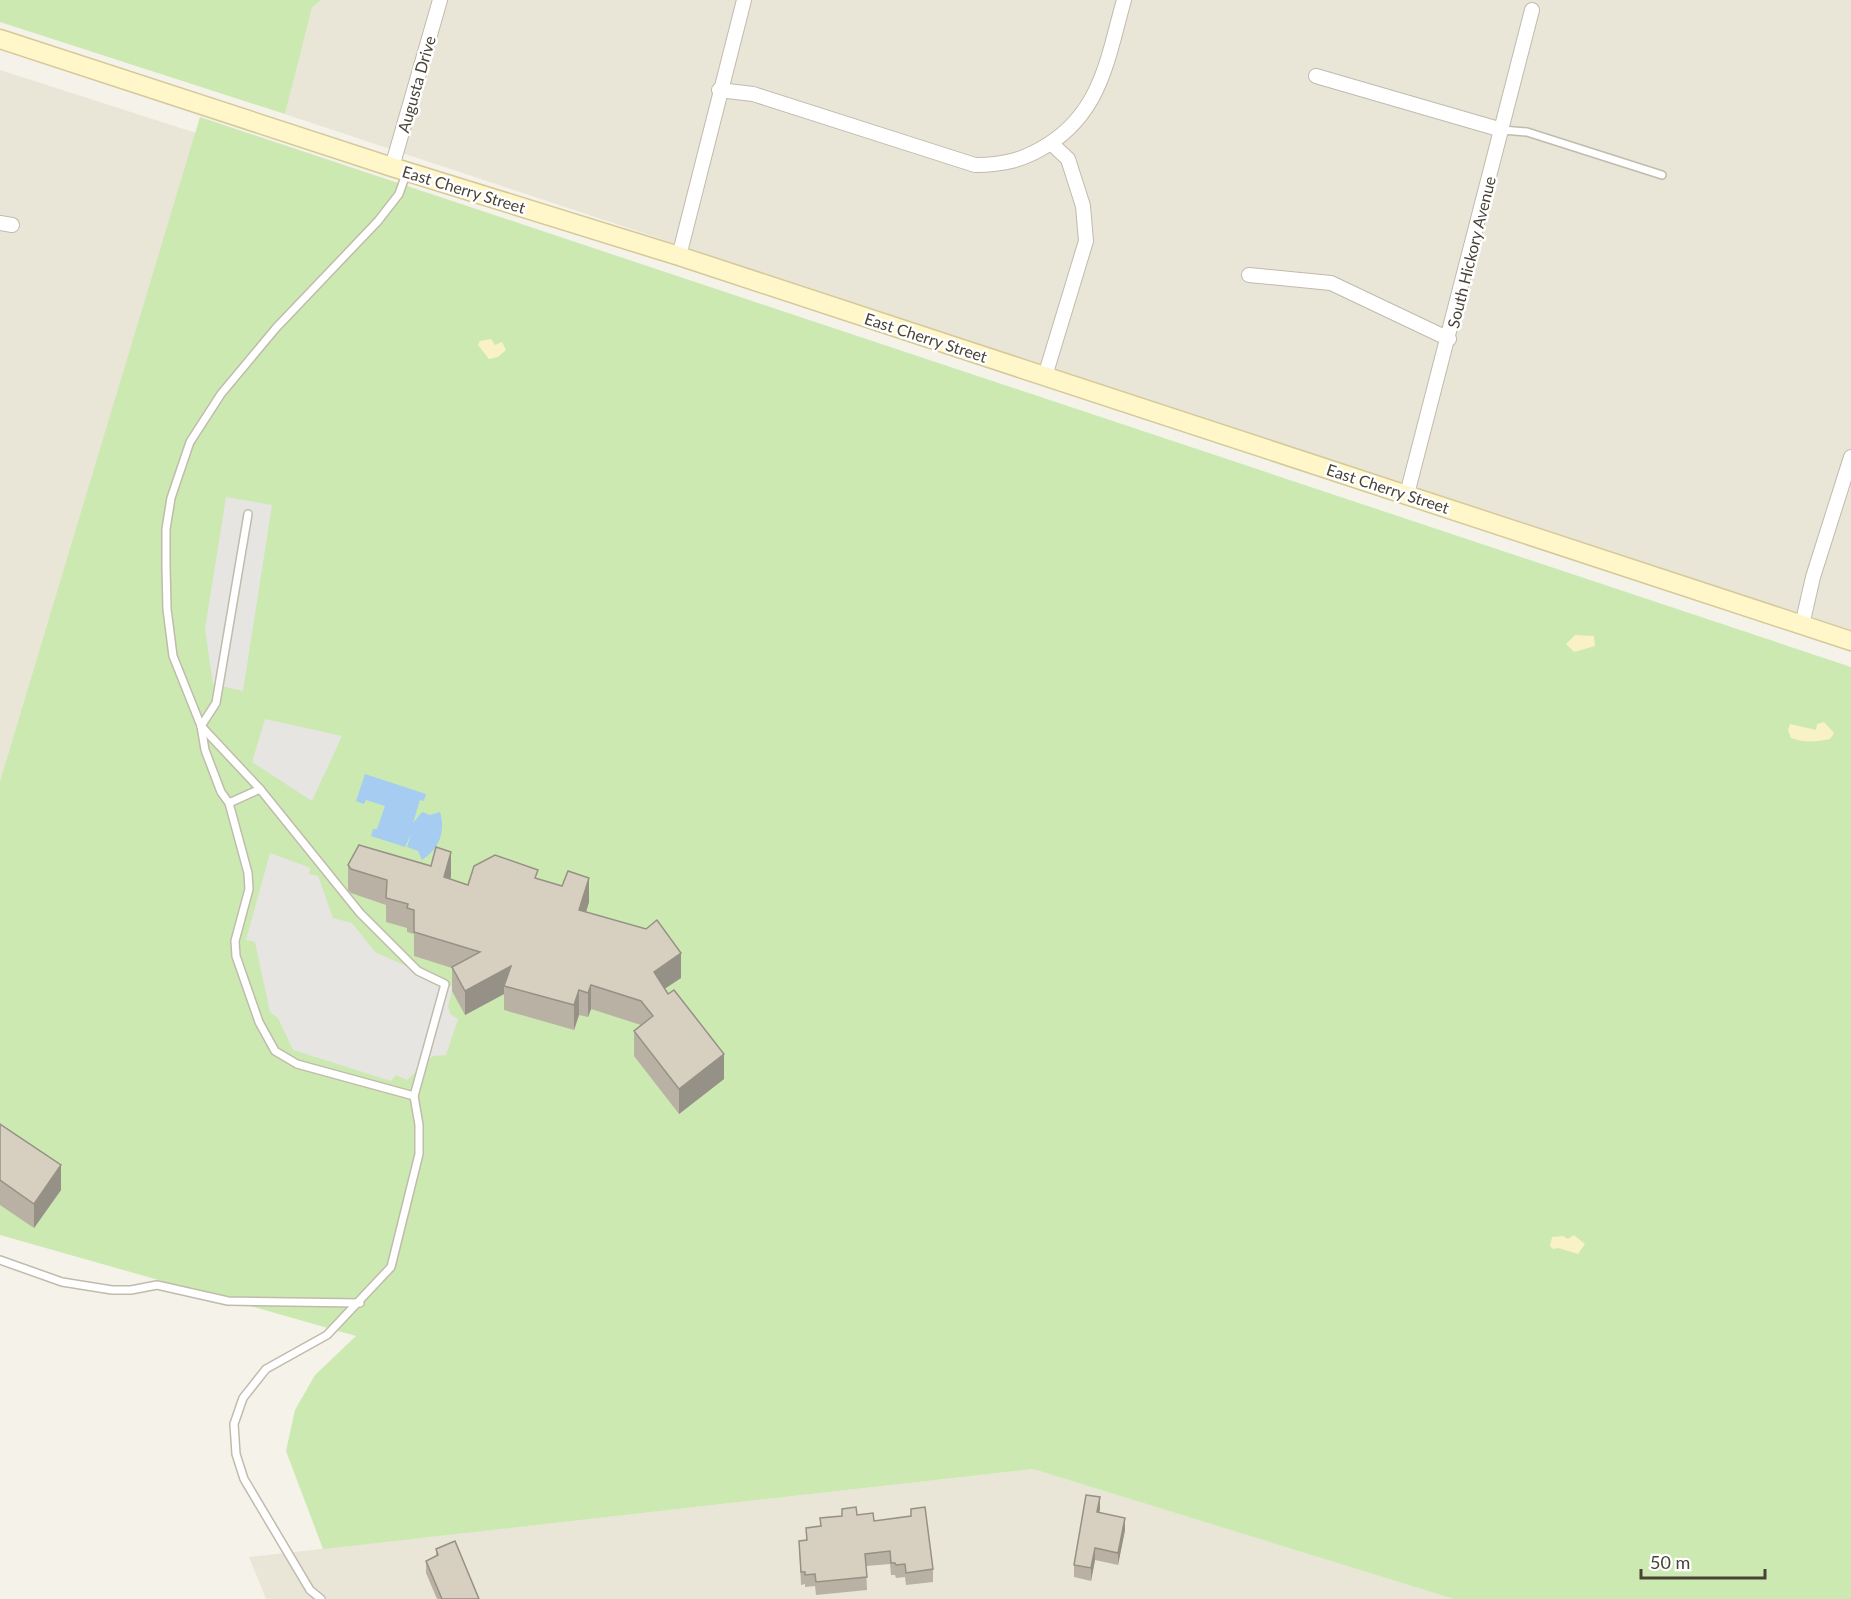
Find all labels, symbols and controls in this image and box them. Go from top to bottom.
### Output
street label: Augusta Drive [393,33,439,135]
street label: East Cherry Street [400,161,528,217]
street label: South Hickory Avenue [1443,174,1499,330]
street label: East Cherry Street [862,308,990,366]
street label: East Cherry Street [1324,459,1452,517]
scale bar [1641,1542,1766,1580]
text: 50 m [1650,1551,1690,1573]

